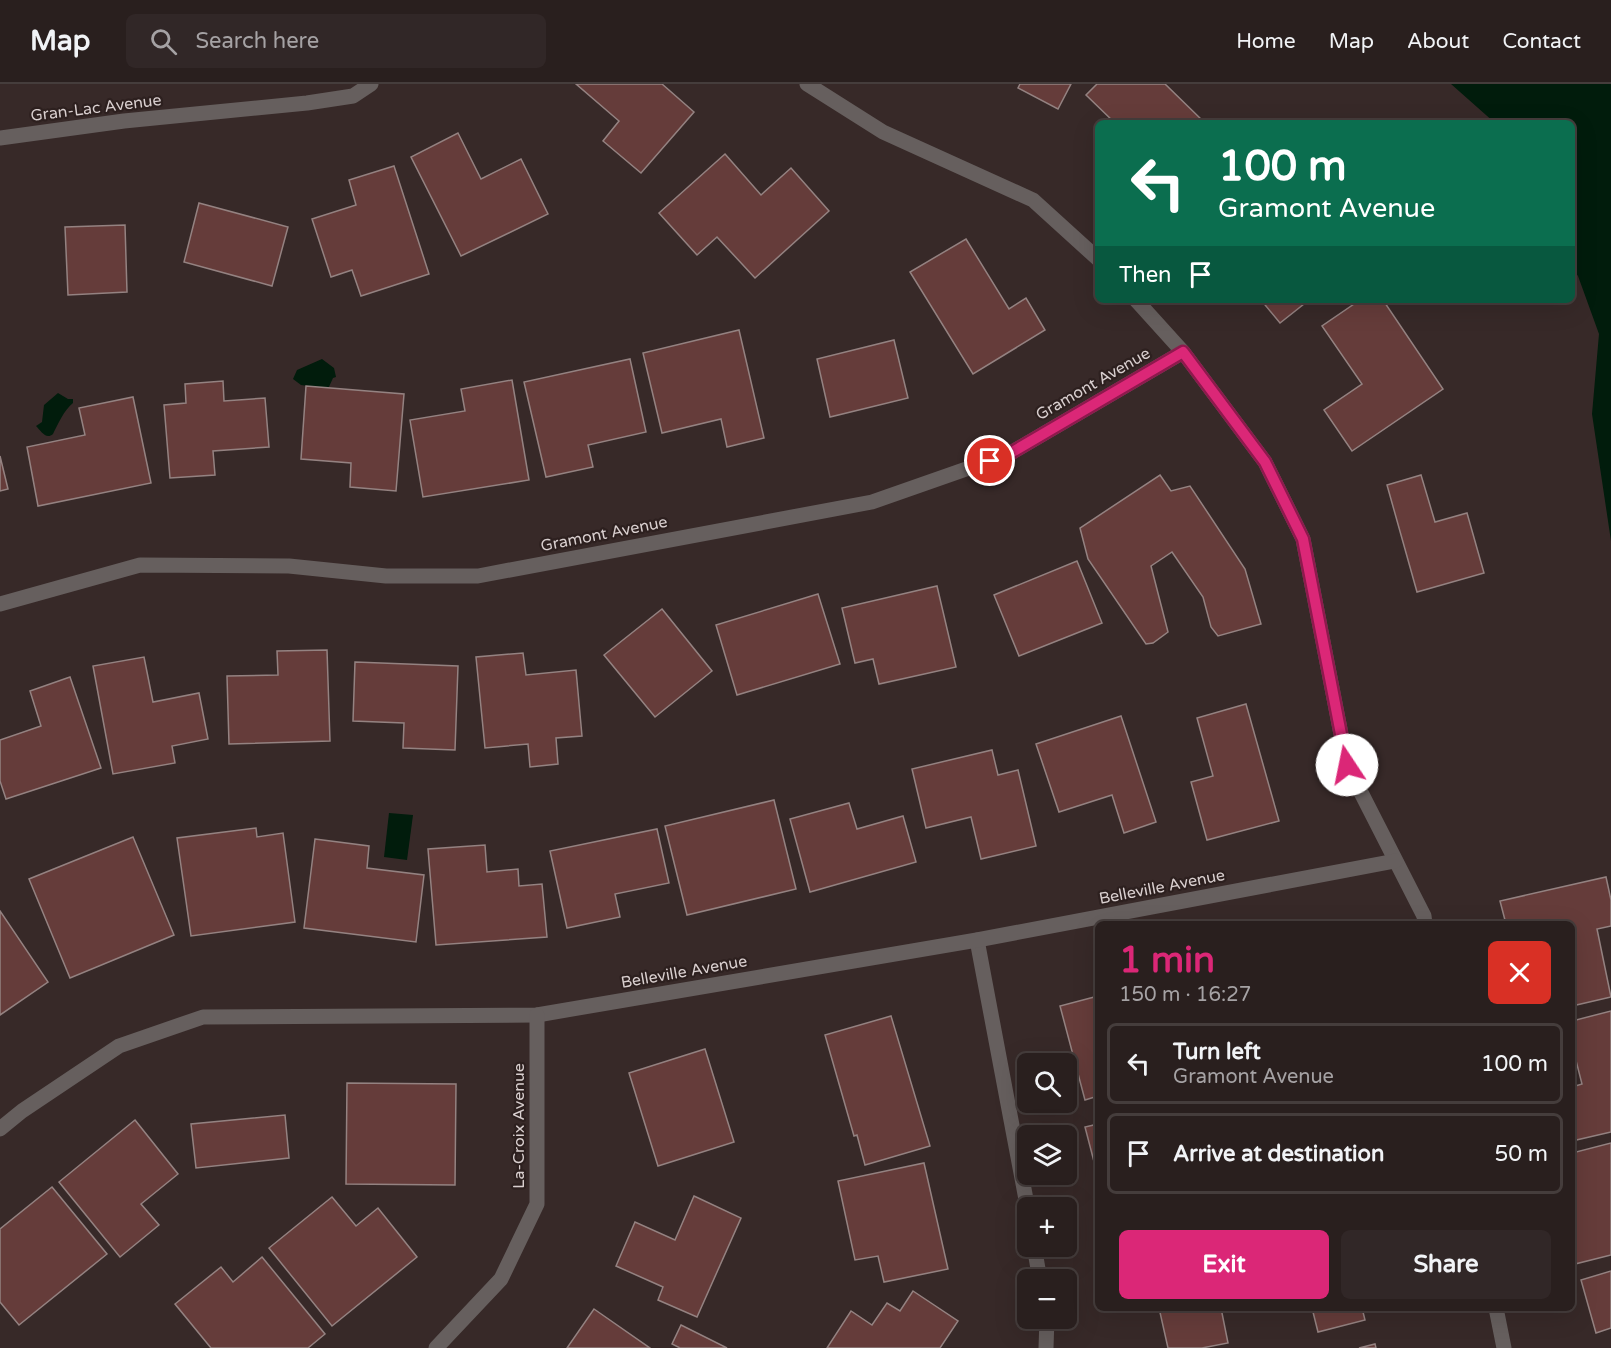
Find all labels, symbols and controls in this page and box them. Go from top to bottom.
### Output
search box [126,14,546,68]
text: Map [30,24,90,58]
icon: search [147,25,180,58]
text: Search here [195,28,319,54]
text: Home [1236,29,1296,54]
text: Map [1329,29,1374,54]
text: About [1407,29,1469,54]
text: Contact [1502,29,1581,54]
street label: Gran-Lac Avenue [29,90,163,126]
text: 100 m [1218,141,1347,192]
icon: left [1119,144,1197,222]
text: Gramont Avenue [1218,192,1435,225]
icon: arrive [1184,258,1217,291]
text: Then [1119,262,1172,288]
street label: Gramont Avenue [1032,343,1154,425]
pin [964,435,1015,486]
icon: arrive [973,444,1006,477]
street label: Gramont Avenue [539,512,669,556]
position arrow [1315,733,1379,797]
street label: Belleville Avenue [1097,865,1227,909]
text: 1 min [1119,939,1215,982]
button: close [1488,941,1551,1004]
street label: Belleville Avenue [619,951,749,993]
text: 150 m · 16:27 [1119,983,1251,1007]
text: Turn left [1173,1039,1261,1065]
icon: left [1122,1047,1155,1080]
text: 100 m [1481,1051,1548,1077]
map controls [1017,1053,1077,1329]
button: search [1017,1053,1077,1113]
street label: La-Croix Avenue [509,1063,529,1189]
text: Gramont Avenue [1173,1065,1334,1089]
button: layers [1017,1125,1077,1185]
icon: arrive [1122,1137,1155,1170]
text: Arrive at destination [1173,1141,1384,1167]
text: 50 m [1494,1141,1548,1167]
button: + [1017,1197,1077,1257]
button: Exit [1119,1230,1329,1299]
button: Share [1341,1230,1551,1299]
button: − [1017,1269,1077,1329]

